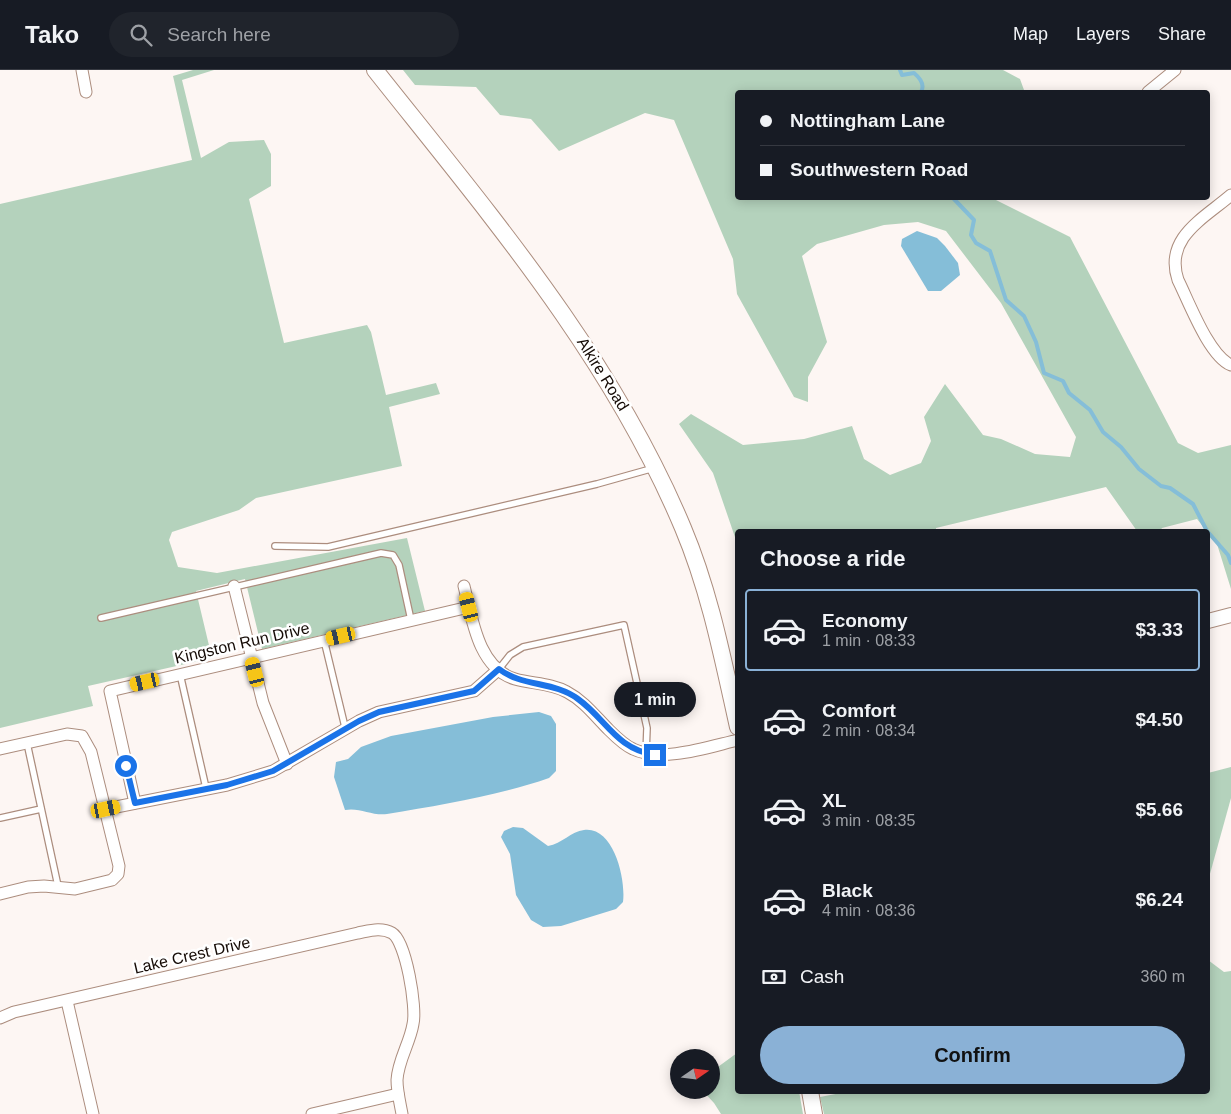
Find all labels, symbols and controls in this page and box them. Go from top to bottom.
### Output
search box [109,12,459,57]
text: Tako [25,21,79,48]
icon: search [127,21,155,49]
text: Search here [167,24,271,45]
text: Map [1013,24,1048,44]
text: Layers [1076,24,1130,44]
text: Share [1158,24,1206,44]
text: Nottingham Lane [790,110,945,131]
text: Southwestern Road [790,159,968,180]
street label: Alkire Road [574,334,632,414]
text: Choose a ride [760,546,905,571]
car [458,591,479,623]
icon: car [762,608,807,653]
text: Economy [822,610,908,631]
street label: Kingston Run Drive [173,619,311,667]
text: $3.33 [1135,619,1183,640]
car [324,625,357,647]
text: 1 min · 08:33 [822,632,915,649]
car [244,656,265,688]
car [128,671,161,693]
callout: 1 min [614,682,696,718]
text: 1 min [634,691,676,708]
icon: car [762,698,807,743]
text: Comfort [822,700,896,721]
text: $4.50 [1135,709,1183,730]
text: 2 min · 08:34 [822,722,915,739]
route end [644,744,666,766]
route start [115,755,137,777]
icon: car [762,788,807,833]
text: XL [822,790,846,811]
car [89,799,122,819]
text: $5.66 [1135,799,1183,820]
text: 3 min · 08:35 [822,812,915,829]
icon: car [762,878,807,923]
text: Black [822,880,873,901]
text: $6.24 [1135,889,1183,910]
text: 4 min · 08:36 [822,902,915,919]
street label: Lake Crest Drive [132,933,252,977]
icon: cash [760,963,788,991]
text: Cash [800,966,844,987]
text: 360 m [1141,968,1185,985]
button: Confirm [760,1026,1185,1084]
north arrow [670,1049,720,1099]
map controls [670,1049,720,1099]

